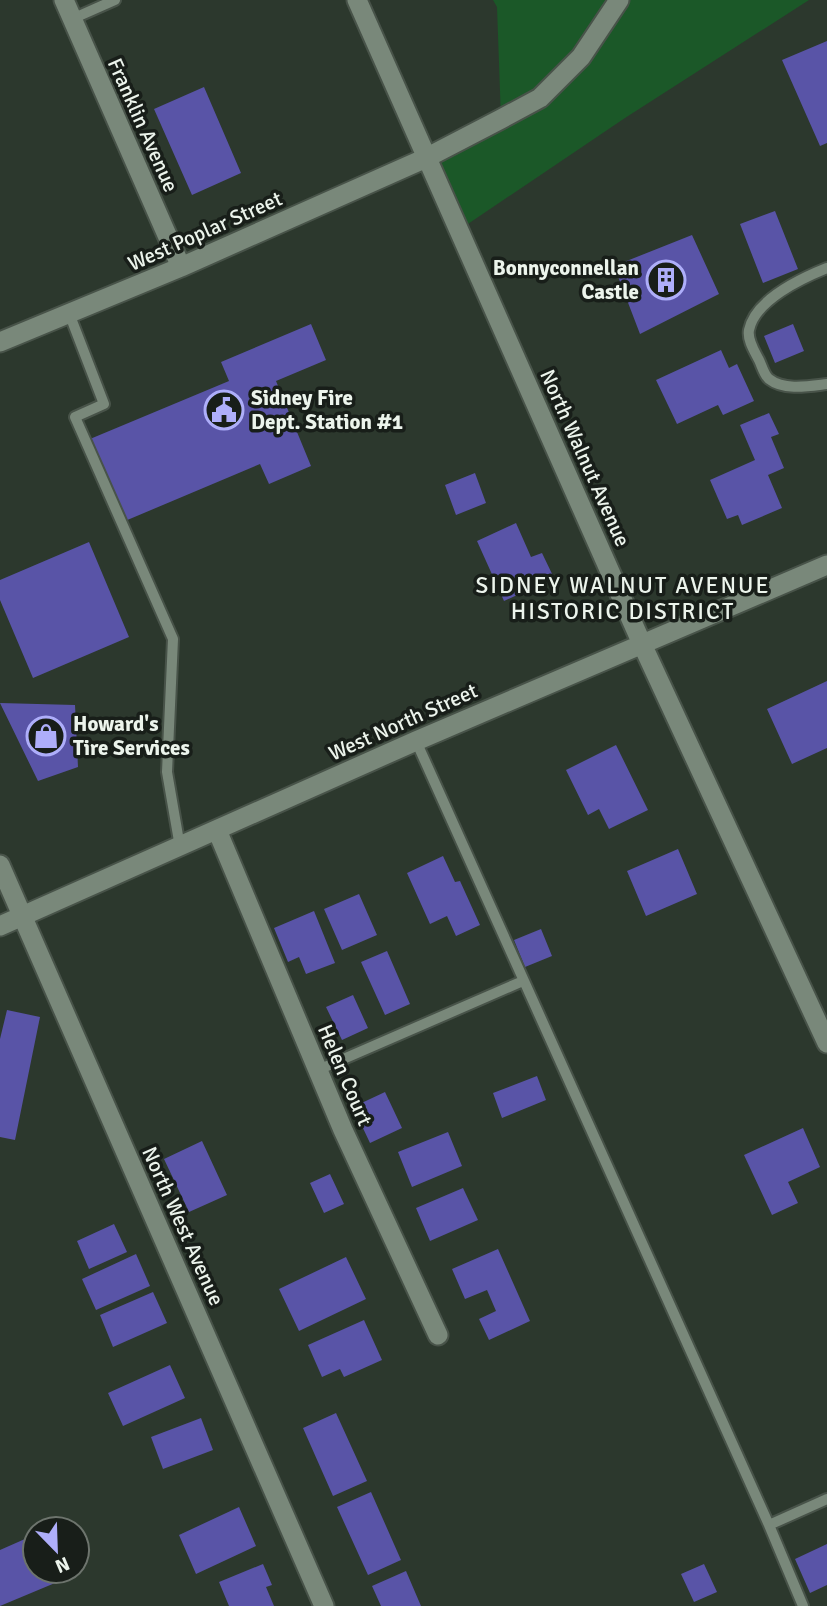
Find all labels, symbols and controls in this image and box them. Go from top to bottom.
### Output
street label: Franklin Avenue [102,54,184,196]
street label: West Poplar Street [124,185,286,277]
place label: Bonnyconnellan Castle [493,255,639,305]
building icon: Bonnyconnellan Castle [645,259,687,301]
street label: North Walnut Avenue [534,365,636,551]
place label: Sidney Fire Dept. Station #1 [251,385,403,435]
public building icon: Sidney Fire Dept. Station #1 [203,389,245,431]
district label: SIDNEY WALNUT AVENUE HISTORIC DISTRICT [475,571,771,626]
street label: West North Street [325,678,481,766]
place label: Howard's Tire Services [73,711,190,761]
shop icon: Howard's Tire Services [25,715,67,757]
street label: Helen Court [312,1020,378,1130]
street label: North West Avenue [136,1143,230,1309]
north arrow [21,1515,91,1585]
text: N [51,1551,73,1578]

